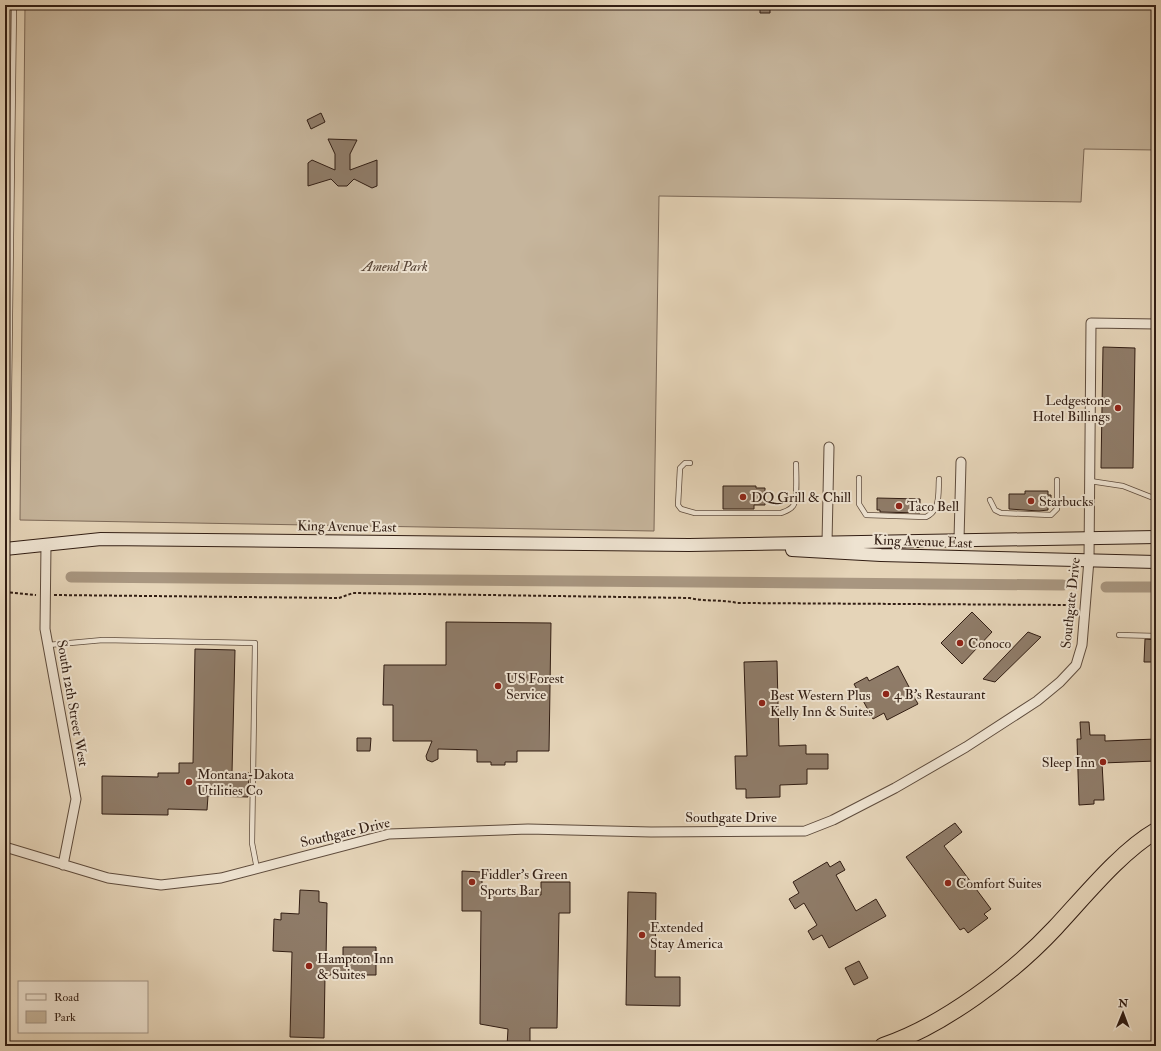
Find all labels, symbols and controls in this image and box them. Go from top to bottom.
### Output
park label: Amend Park [360,258,428,275]
place label: Ledgestone Hotel Billings [1032,392,1110,425]
marker: Ledgestone Hotel Billings [1113,403,1123,413]
place label: DQ Grill & Chill [751,489,852,506]
marker: DQ Grill & Chill [738,492,748,502]
place label: Starbucks [1039,493,1094,510]
marker: Starbucks [1026,496,1036,506]
place label: Taco Bell [907,498,959,515]
marker: Taco Bell [894,501,904,511]
street label: King Avenue East [297,517,397,536]
street label: King Avenue East [873,531,973,552]
street label: Southgate Drive [1057,556,1084,650]
place label: Conoco [968,635,1012,652]
street label: South 12th Street West [53,638,92,768]
marker: Conoco [955,638,965,648]
place label: US Forest Service [506,670,564,703]
marker: US Forest Service [493,681,503,691]
place label: 4 B's Restaurant [894,686,986,703]
place label: Best Western Plus Kelly Inn & Suites [770,687,873,721]
marker: 4 B's Restaurant [881,689,891,699]
marker: Best Western Plus Kelly Inn & Suites [757,698,767,708]
place label: Sleep Inn [1042,754,1095,772]
marker: Sleep Inn [1098,757,1108,767]
place label: Montana-Dakota Utilities Co [197,766,294,799]
marker: Montana-Dakota Utilities Co [184,777,194,787]
street label: Southgate Drive [685,809,777,826]
street label: Southgate Drive [299,814,392,851]
place label: Fiddler's Green Sports Bar [480,866,568,900]
place label: Comfort Suites [956,875,1042,892]
marker: Fiddler's Green Sports Bar [467,877,477,887]
marker: Comfort Suites [943,878,953,888]
place label: Extended Stay America [650,919,723,953]
marker: Extended Stay America [637,930,647,940]
place label: Hampton Inn & Suites [317,950,394,983]
marker: Hampton Inn & Suites [304,961,314,971]
legend [18,981,148,1033]
text: Road [54,990,79,1005]
north arrow [1103,993,1143,1033]
text: N [1117,997,1129,1010]
text: Park [54,1010,76,1025]

